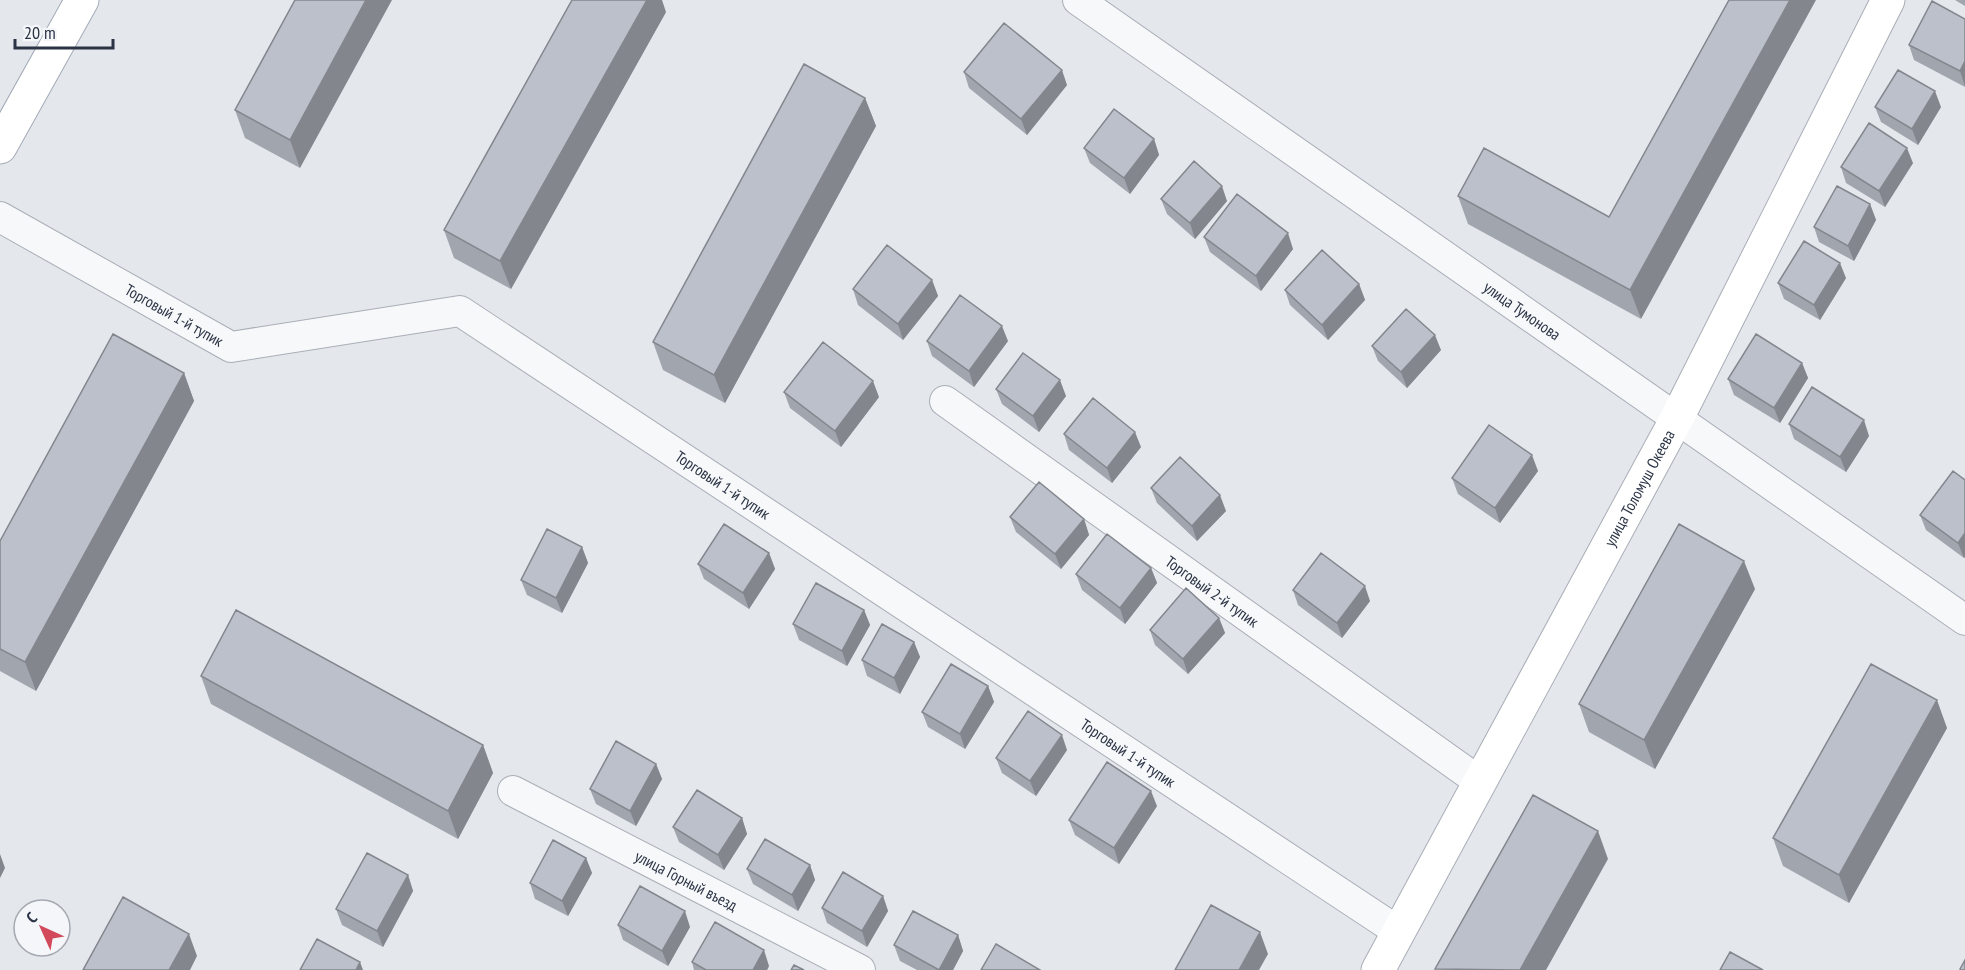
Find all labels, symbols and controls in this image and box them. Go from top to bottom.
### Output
scale bar [15,12,112,50]
text: 20 m [24,21,56,44]
street label: улица Тумонова [1480,277,1565,344]
street label: Торговый 1-й тупик [121,279,228,351]
street label: улица Толомуш Океева [1599,426,1679,550]
street label: Торговый 1-й тупик [671,446,775,524]
street label: Торговый 2-й тупик [1162,551,1263,632]
street label: Торговый 1-й тупик [1077,714,1180,792]
street label: улица Горный въезд [632,846,741,915]
north arrow [12,898,72,958]
text: С [22,907,42,927]

